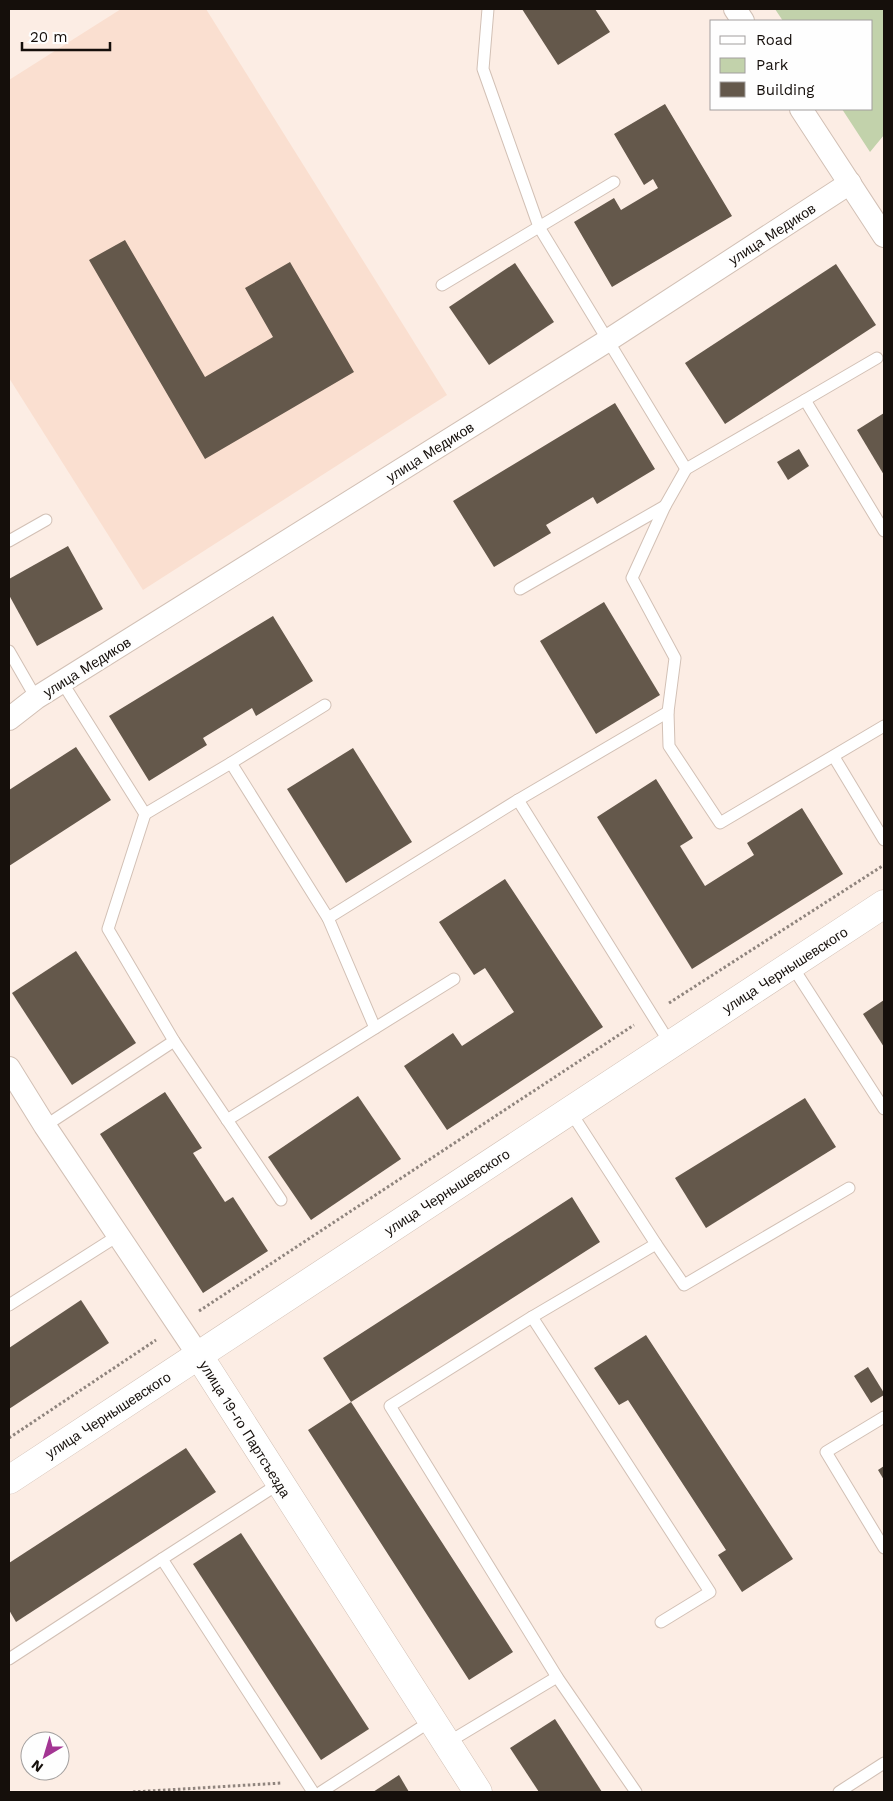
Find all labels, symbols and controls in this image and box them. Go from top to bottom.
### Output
scale bar [22,20,110,52]
legend [710,20,873,110]
text: 20 m [30,28,68,46]
text: Road [756,31,793,49]
text: Park [756,56,789,74]
text: Building [756,81,814,99]
street label: улица Медиков [726,200,818,268]
street label: улица Медиков [383,419,477,485]
street label: улица Медиков [40,634,134,700]
street label: улица Чернышевского [719,923,851,1016]
street label: улица Чернышевского [381,1145,513,1238]
street label: улица 19-го Партсъезда [196,1358,294,1501]
street label: улица Чернышевского [42,1368,174,1461]
north arrow [20,1731,70,1781]
text: N [28,1757,46,1776]

